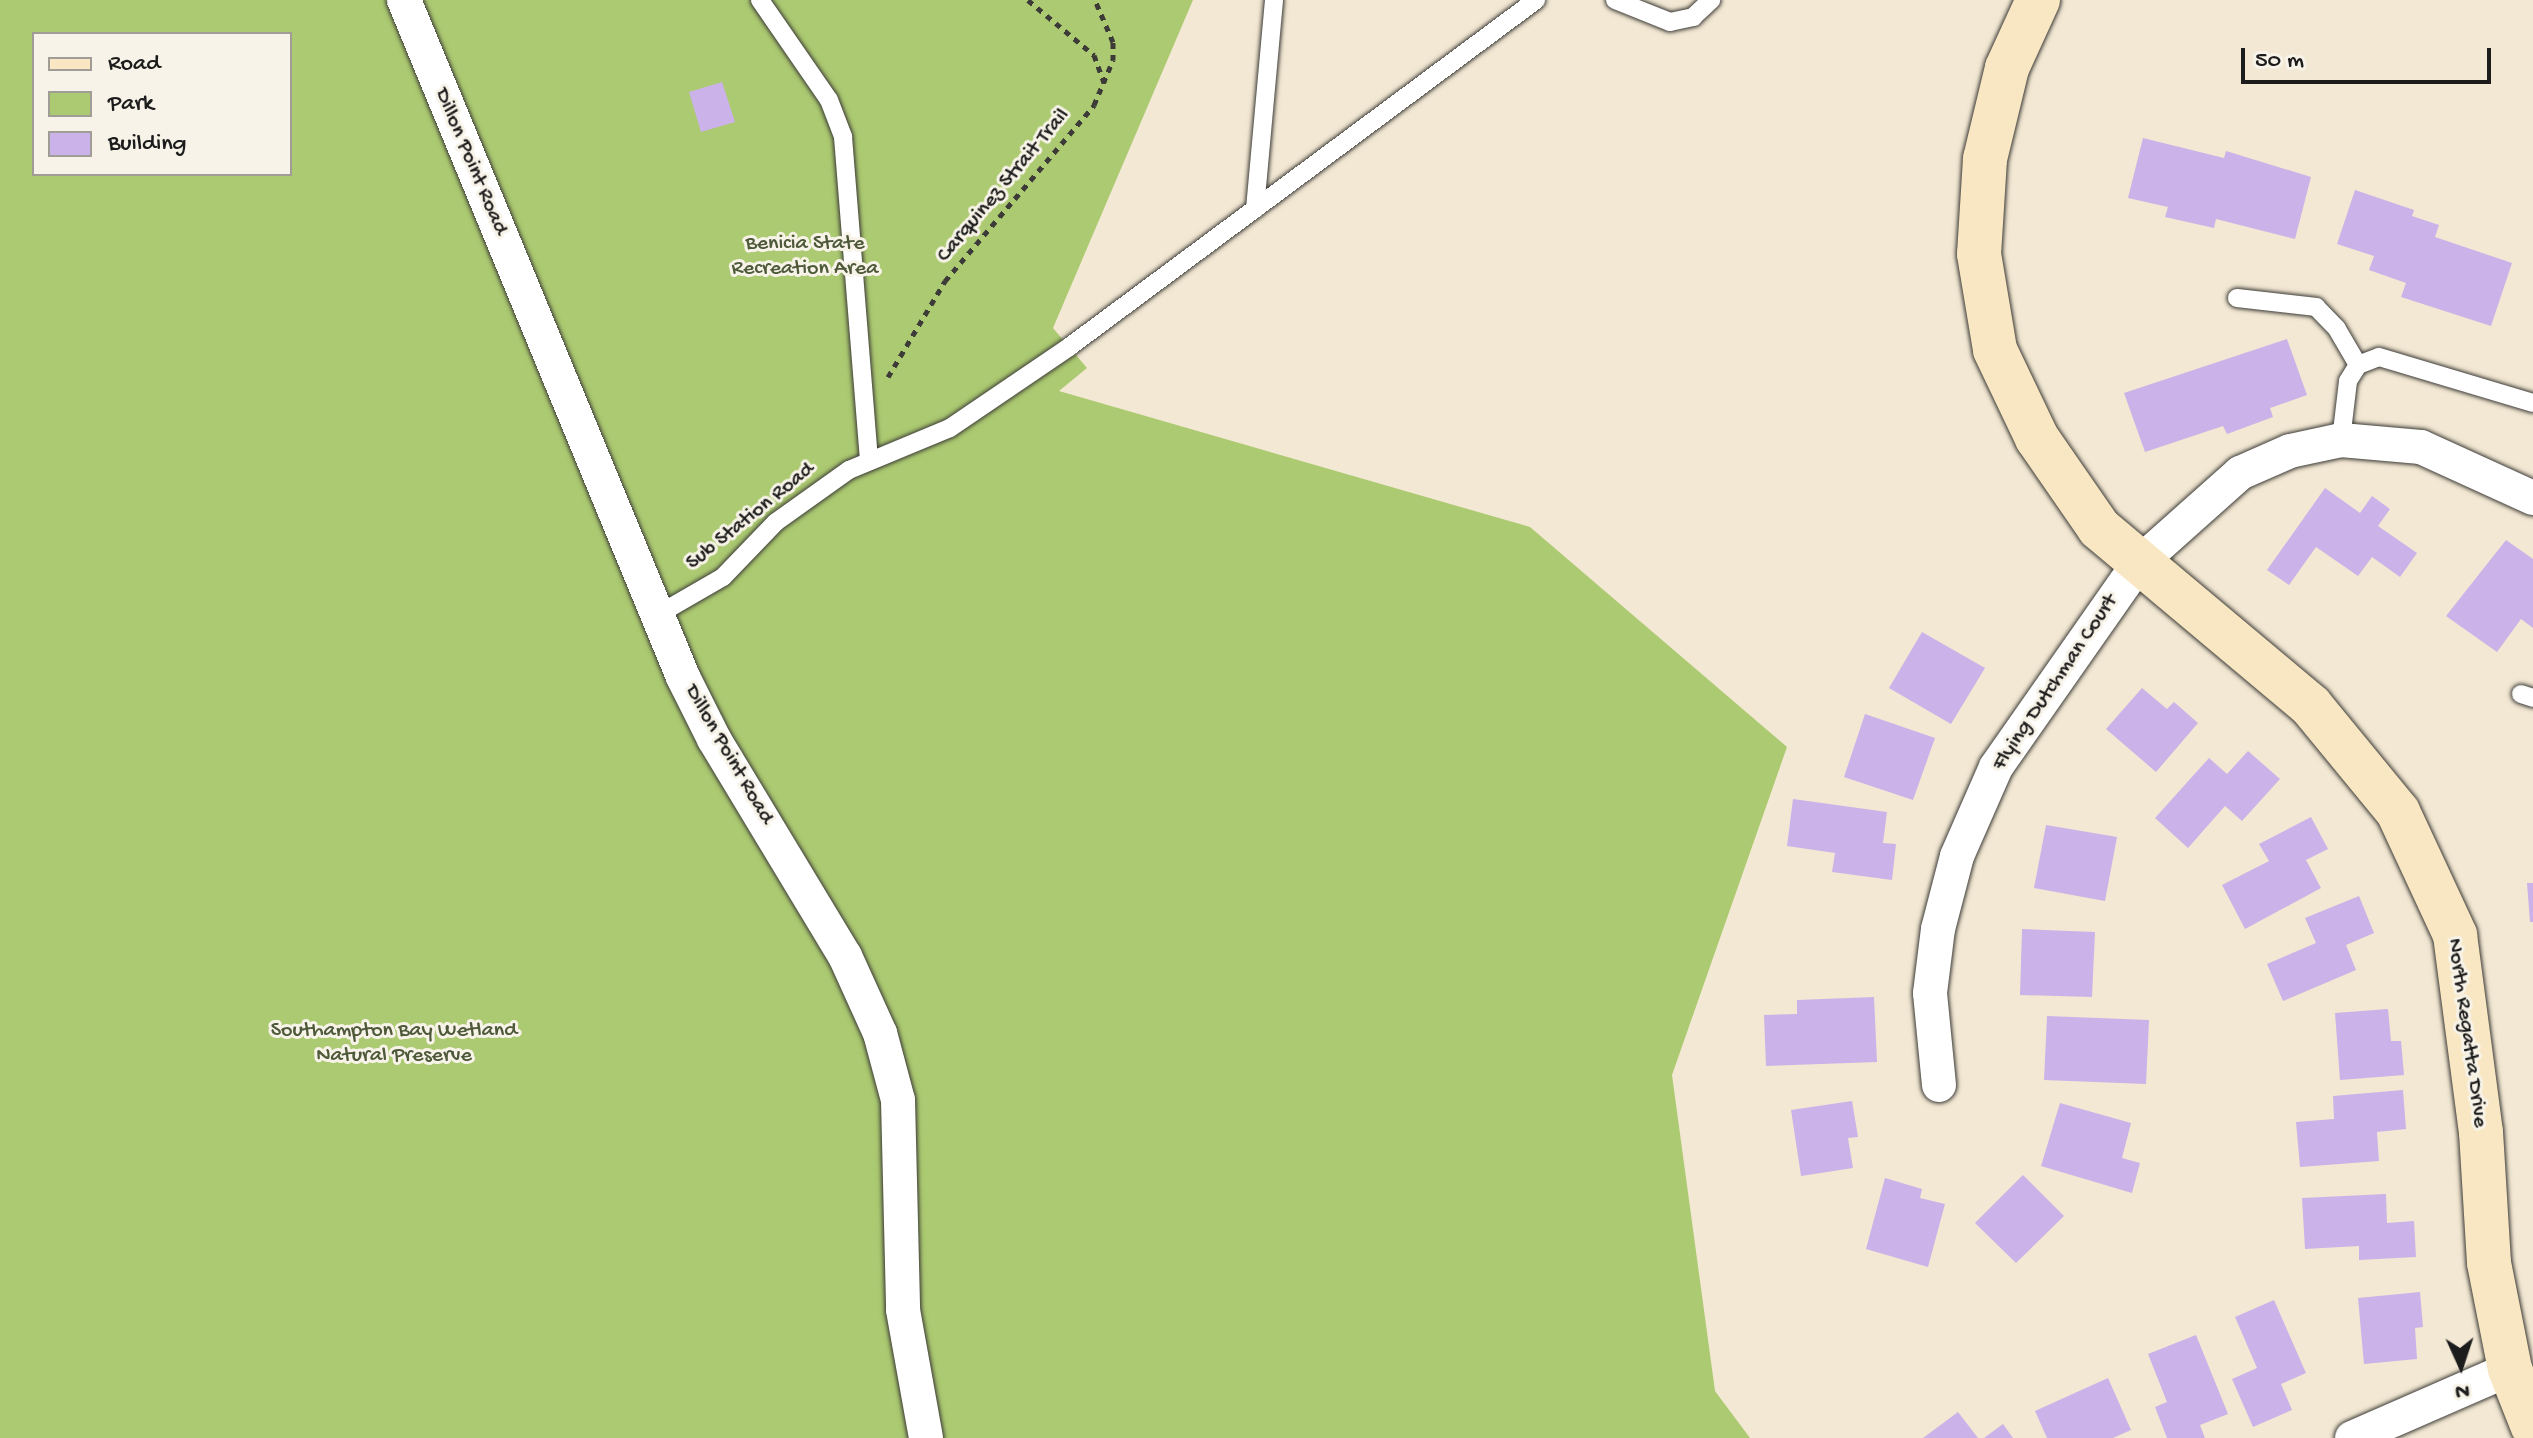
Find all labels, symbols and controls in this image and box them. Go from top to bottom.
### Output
legend [32,32,292,176]
scale bar [2245,32,2495,82]
text: 50 m [2255,47,2304,76]
text: Road [108,50,160,79]
street label: Dillon Point Road [427,85,513,239]
text: Park [108,90,154,119]
street label: Carquinez Strait Trail [932,104,1076,268]
text: Building [108,130,186,159]
park label: Benicia State Recreation Area [732,231,878,282]
street label: Sub Station Road [681,457,821,577]
street label: Flying Dutchman Court [1987,590,2125,776]
street label: Dillon Point Road [677,680,779,830]
street label: North Regatta Drive [2440,937,2492,1129]
park label: Southampton Bay Wetland Natural Preserve [271,1018,517,1070]
north arrow [2421,1326,2501,1406]
text: N [2454,1377,2470,1403]

